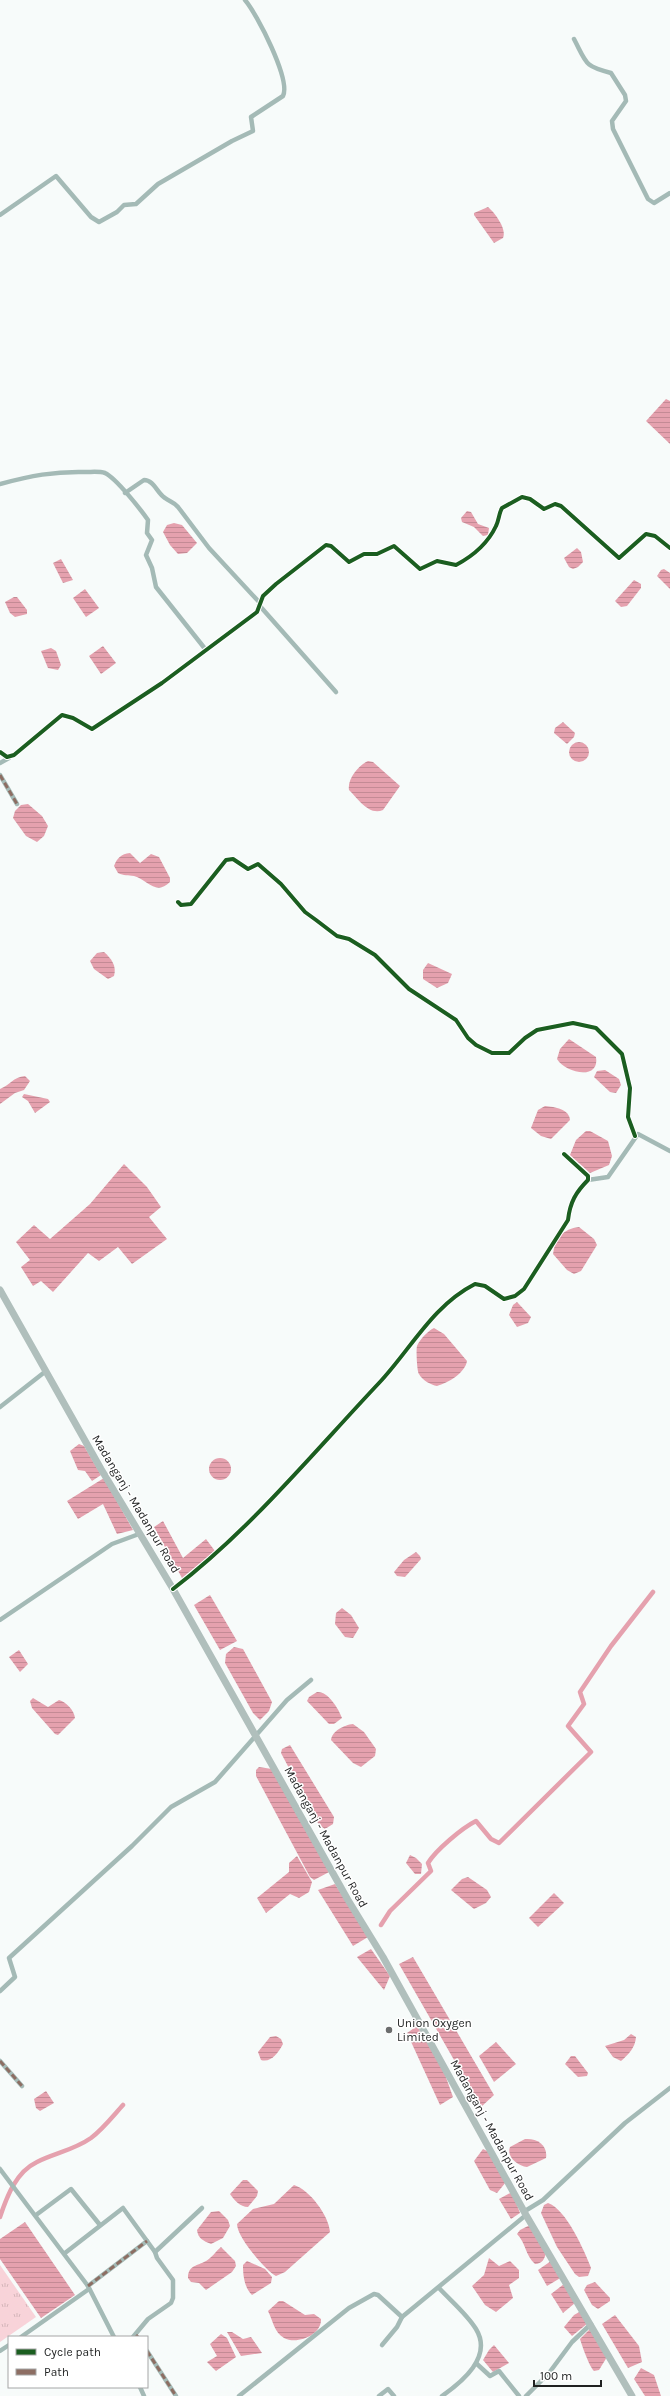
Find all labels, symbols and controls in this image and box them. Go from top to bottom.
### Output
street label: Madanganj - Madanpur Road [89,1432,183,1576]
street label: Madanganj - Madanpur Road [281,1764,371,1910]
place label: Union Oxygen Limited [397,2016,472,2044]
marker: Union Oxygen Limited [384,2025,394,2035]
street label: Madanganj - Madanpur Road [447,2057,537,2203]
legend [8,2336,148,2388]
text: Cycle path [44,2345,101,2359]
scale bar [534,2362,601,2388]
text: Path [44,2365,69,2379]
text: 100 m [540,2369,572,2383]

